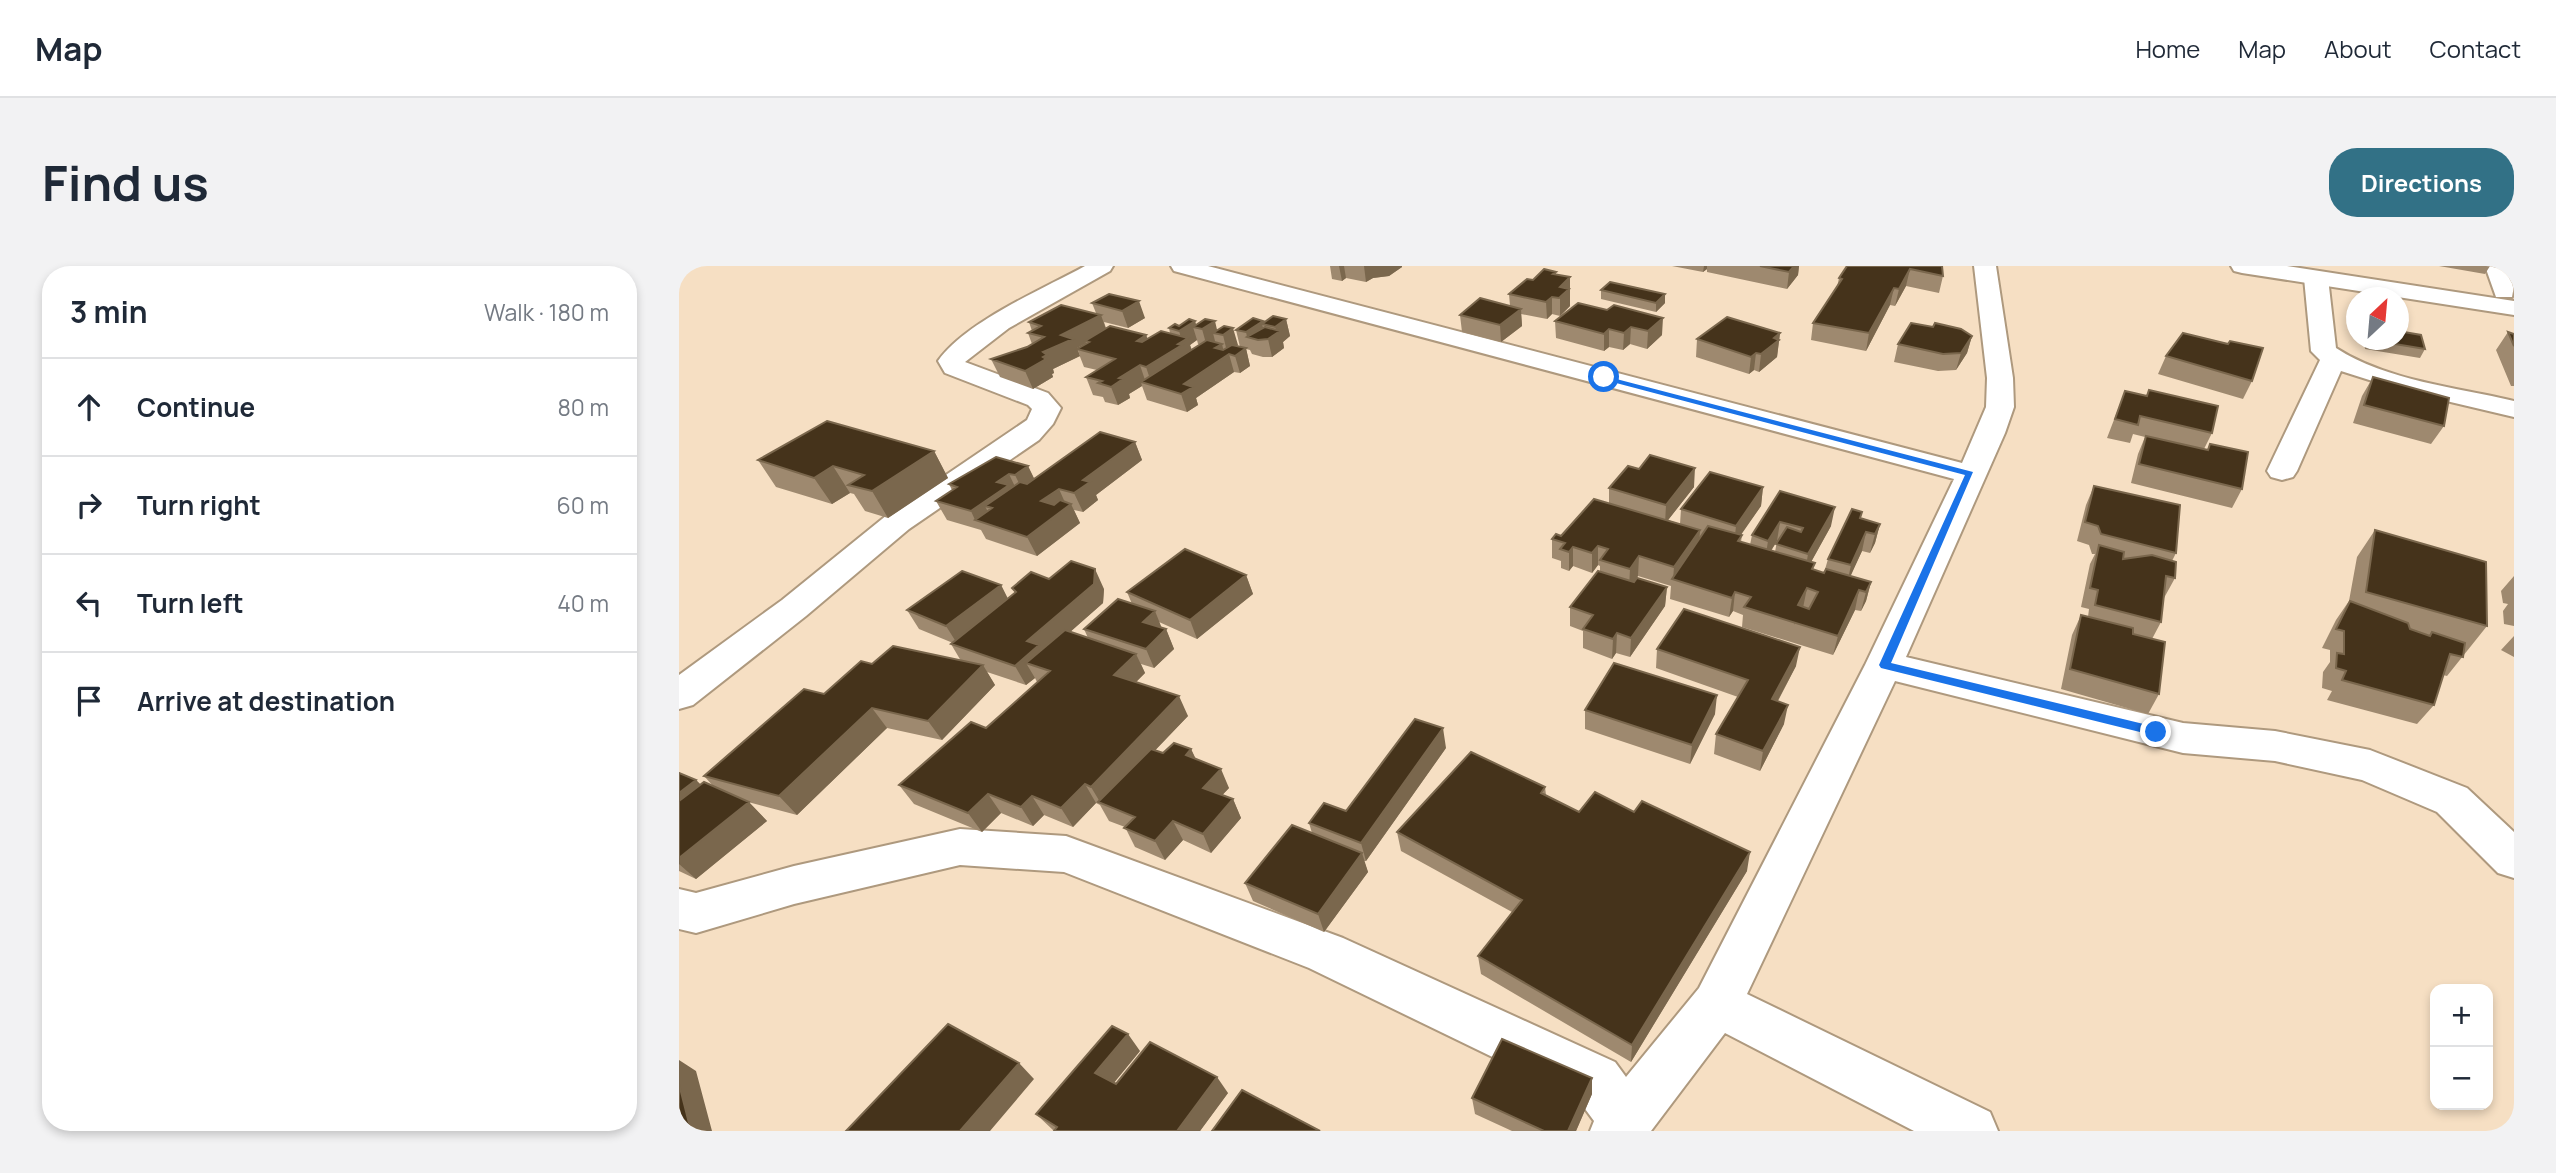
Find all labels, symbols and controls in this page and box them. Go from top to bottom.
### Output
text: Map [35,26,103,71]
text: Home [2135,32,2200,65]
text: Map [2238,32,2286,65]
text: About [2324,32,2392,65]
text: Contact [2430,32,2521,65]
button: Directions [2329,148,2514,217]
text: Find us [42,149,209,216]
north arrow [2346,287,2409,350]
text: 3 min [70,291,148,332]
text: Walk · 180 m [484,296,609,328]
route start [1588,361,1619,392]
icon: ahead [70,388,108,426]
text: Continue [137,389,255,425]
text: 80 m [558,391,609,423]
icon: right [70,486,108,524]
text: Turn right [137,487,261,523]
text: 60 m [557,489,609,521]
icon: left [70,584,108,622]
text: Turn left [137,585,244,621]
text: 40 m [557,587,609,619]
icon: arrive [70,682,108,720]
text: Arrive at destination [137,683,395,719]
route end [2140,716,2171,747]
map controls [2430,984,2493,1110]
button: + [2430,984,2493,1047]
button: − [2430,1047,2493,1110]

